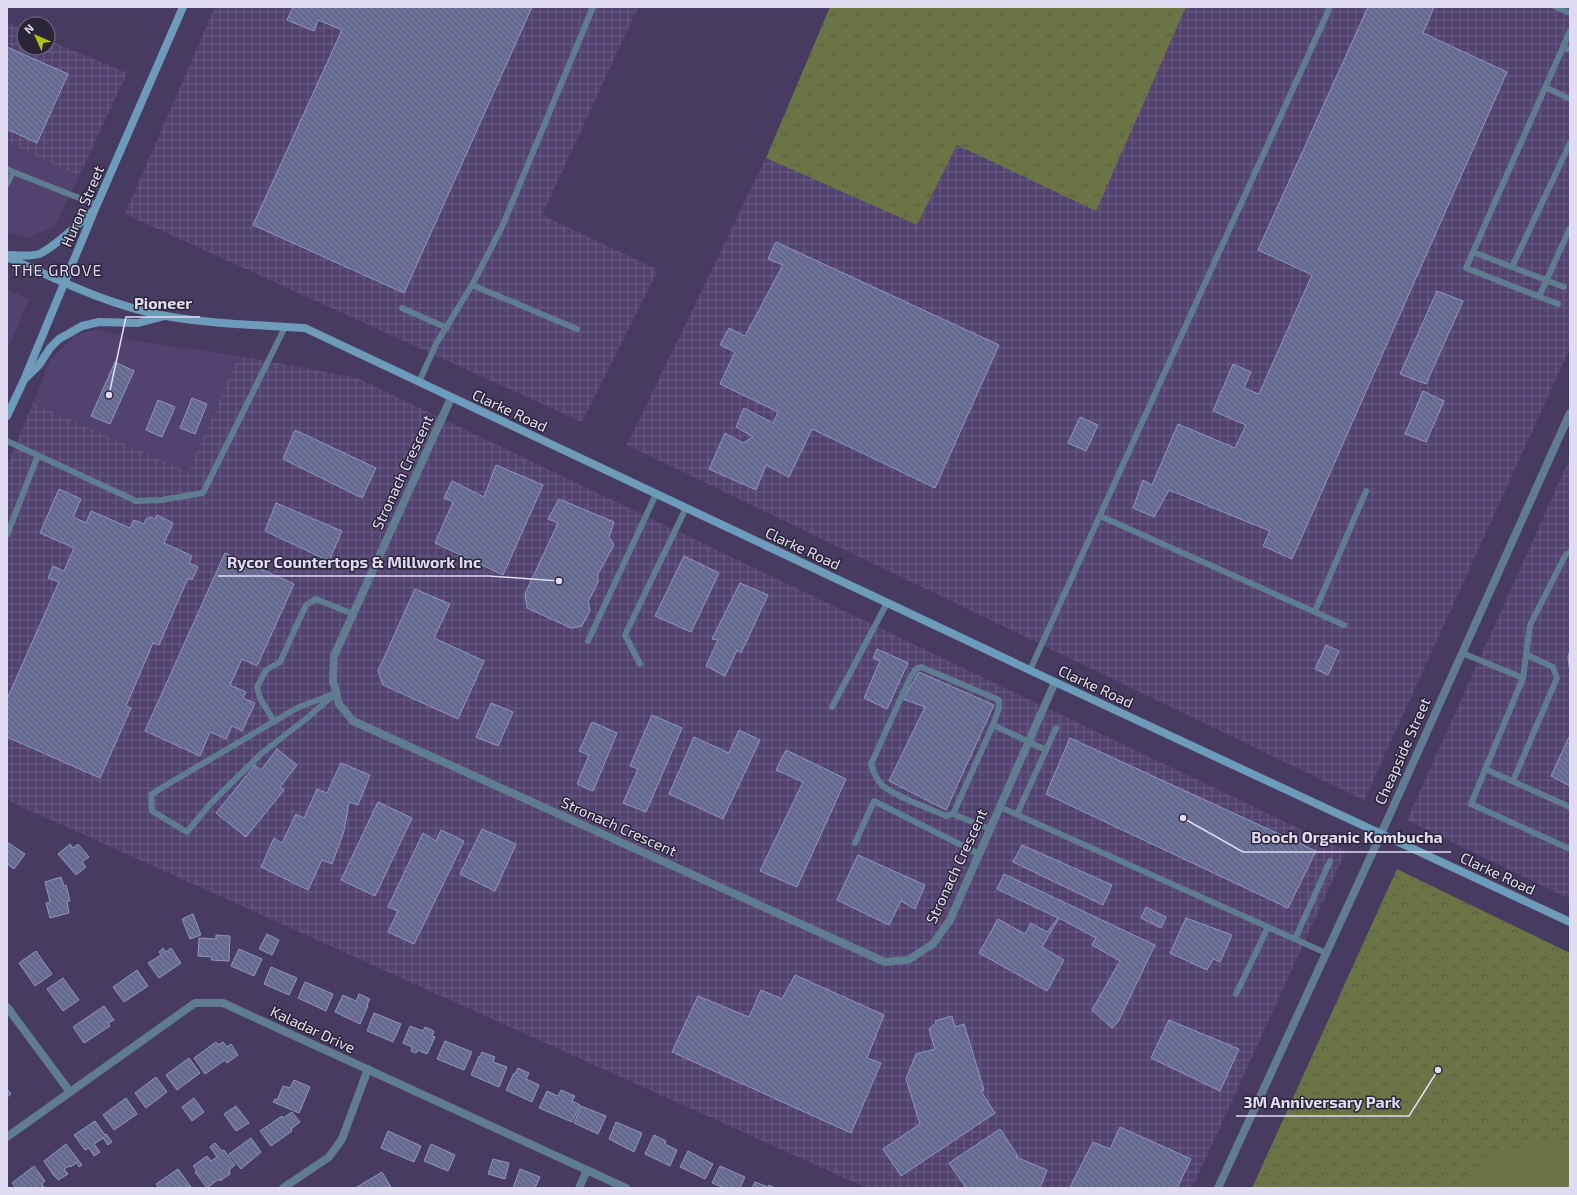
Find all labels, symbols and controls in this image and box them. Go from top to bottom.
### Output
north arrow [16,16,56,56]
text: N [21,21,36,36]
street label: Huron Street [57,162,107,249]
district label: THE GROVE [12,260,102,279]
callout: Pioneer [126,289,200,317]
text: Pioneer [134,293,192,312]
street label: Clarke Road [470,385,550,435]
street label: Stronach Crescent [368,412,437,532]
street label: Clarke Road [763,523,843,573]
callout: Rycor Countertops & Millwork Inc [218,548,489,576]
text: Rycor Countertops & Millwork Inc [227,552,481,572]
street label: Clarke Road [1056,661,1136,711]
street label: Cheapside Street [1370,694,1434,807]
street label: Stronach Crescent [558,792,680,860]
street label: Stronach Crescent [922,806,991,926]
callout: Booch Organic Kombucha [1243,824,1451,852]
text: Booch Organic Kombucha [1251,827,1443,846]
street label: Clarke Road [1458,848,1538,898]
street label: Kaladar Drive [268,1002,358,1056]
callout: 3M Anniversary Park [1236,1088,1409,1116]
text: 3M Anniversary Park [1244,1092,1401,1112]

